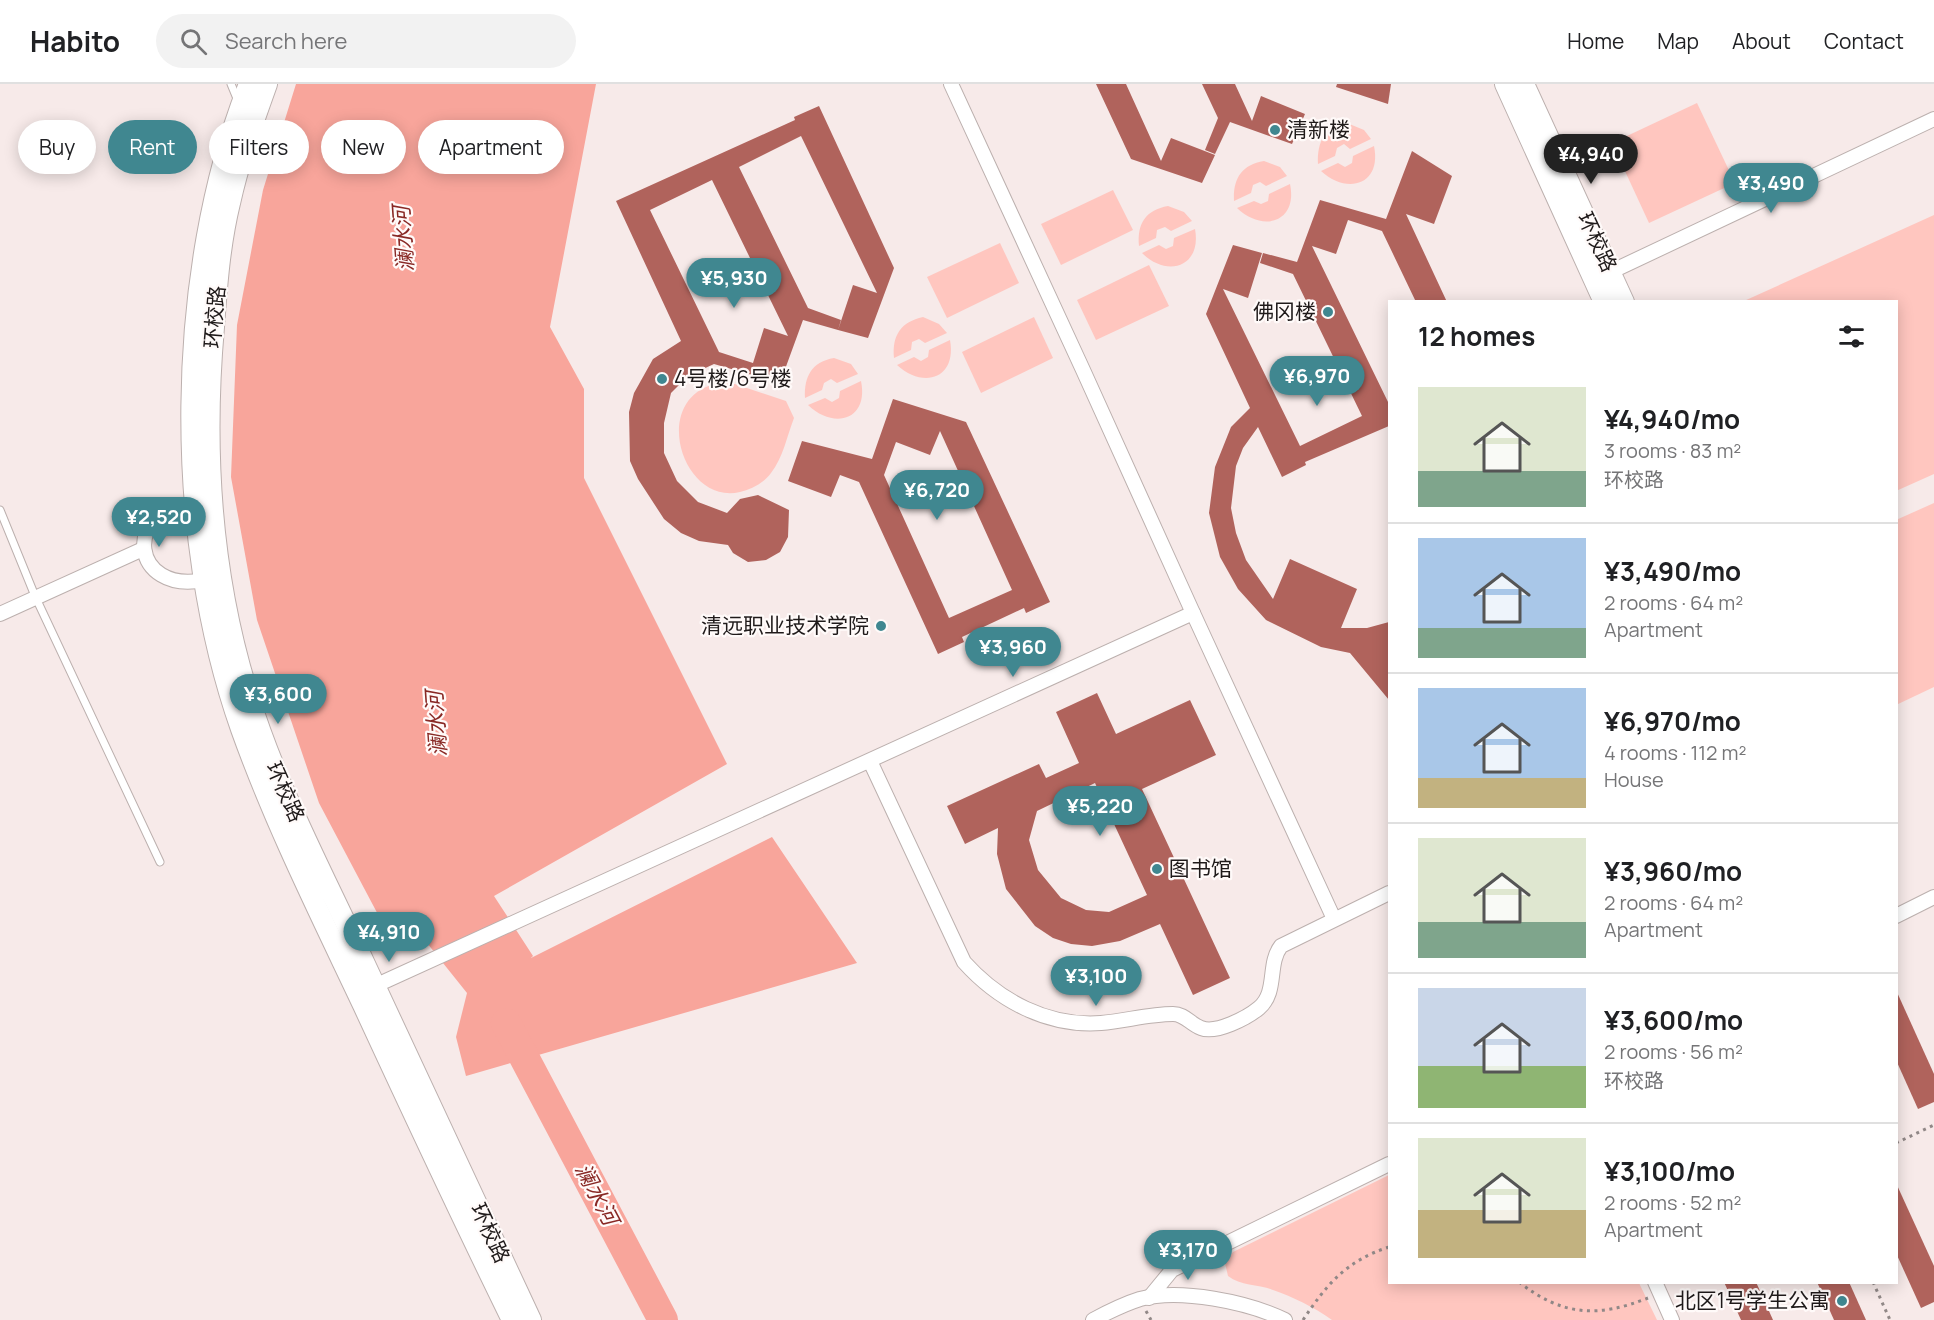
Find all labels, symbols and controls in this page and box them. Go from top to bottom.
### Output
search box [156,14,576,68]
text: Habito [30,22,120,60]
icon: search [177,25,210,58]
text: Search here [225,26,347,56]
text: Home [1567,27,1624,55]
text: Map [1657,27,1699,55]
text: About [1732,27,1791,55]
text: Contact [1824,27,1904,55]
place label: 清新楼 [1287,115,1350,143]
chip: Buy [18,120,96,174]
chip: Rent [108,120,197,174]
chip: Filters [209,120,309,174]
chip: New [321,120,406,174]
chip: Apartment [418,120,564,174]
marker: 清新楼 [1268,123,1282,137]
pin: ¥4,940 [1542,134,1640,185]
text: ¥4,940 [1558,140,1624,167]
pin: ¥3,490 [1722,163,1820,214]
text: ¥3,490 [1737,169,1805,196]
water label: 澜水河 [385,201,420,273]
street label: 环校路 [1572,207,1624,276]
pin: ¥5,930 [685,258,783,309]
text: ¥5,930 [700,264,768,291]
street label: 环校路 [197,284,231,350]
place label: 佛冈楼 [1253,297,1316,325]
marker: 佛冈楼 [1321,305,1335,319]
text: 12 homes [1418,318,1535,354]
icon: filters [1835,320,1868,353]
pin: ¥6,970 [1268,356,1366,407]
text: ¥6,970 [1284,362,1350,389]
place label: 4号楼/6号楼 [674,364,792,392]
marker: 4号楼/6号楼 [655,372,669,386]
text: ¥4,940/mo [1604,401,1740,437]
icon: home [1466,411,1538,483]
text: 3 rooms · 83 m² [1604,437,1741,464]
text: 环校路 [1604,466,1664,493]
pin: ¥6,720 [888,470,986,521]
text: ¥6,720 [904,476,970,503]
pin: ¥2,520 [110,497,208,548]
text: ¥2,520 [126,503,192,530]
text: ¥3,490/mo [1604,553,1741,589]
icon: home [1466,562,1538,634]
text: 2 rooms · 64 m² [1604,589,1743,616]
place label: 清远职业技术学院 [701,611,869,639]
text: Apartment [1604,616,1703,643]
marker: 清远职业技术学院 [874,619,888,633]
pin: ¥3,960 [964,627,1062,678]
text: ¥3,960 [979,633,1047,660]
pin: ¥3,600 [229,674,327,725]
text: ¥3,600 [244,680,312,707]
water label: 澜水河 [418,686,453,758]
text: ¥6,970/mo [1604,703,1741,739]
icon: home [1466,712,1538,784]
text: 4 rooms · 112 m² [1604,739,1746,766]
street label: 环校路 [260,757,312,826]
text: House [1604,766,1664,793]
pin: ¥5,220 [1051,786,1149,837]
text: ¥5,220 [1067,792,1134,819]
text: ¥3,960/mo [1604,853,1742,889]
place label: 图书馆 [1169,854,1232,882]
marker: 图书馆 [1150,862,1164,876]
icon: home [1466,862,1538,934]
text: 2 rooms · 64 m² [1604,889,1743,916]
pin: ¥4,910 [340,912,438,963]
text: Apartment [1604,916,1703,943]
text: ¥4,910 [357,918,421,945]
pin: ¥3,100 [1047,956,1145,1007]
text: ¥3,100 [1065,962,1127,989]
text: ¥3,600/mo [1604,1002,1743,1038]
icon: home [1466,1012,1538,1084]
text: 2 rooms · 56 m² [1604,1038,1743,1065]
text: 环校路 [1604,1067,1664,1094]
text: ¥3,100/mo [1604,1153,1735,1189]
water label: 澜水河 [568,1158,628,1234]
icon: home [1466,1162,1538,1234]
text: 2 rooms · 52 m² [1604,1189,1741,1216]
street label: 环校路 [465,1198,517,1267]
text: Apartment [1604,1216,1703,1243]
pin: ¥3,170 [1139,1230,1237,1281]
text: ¥3,170 [1158,1236,1218,1263]
place label: 北区1号学生公寓 [1675,1286,1830,1314]
marker: 北区1号学生公寓 [1835,1294,1849,1308]

